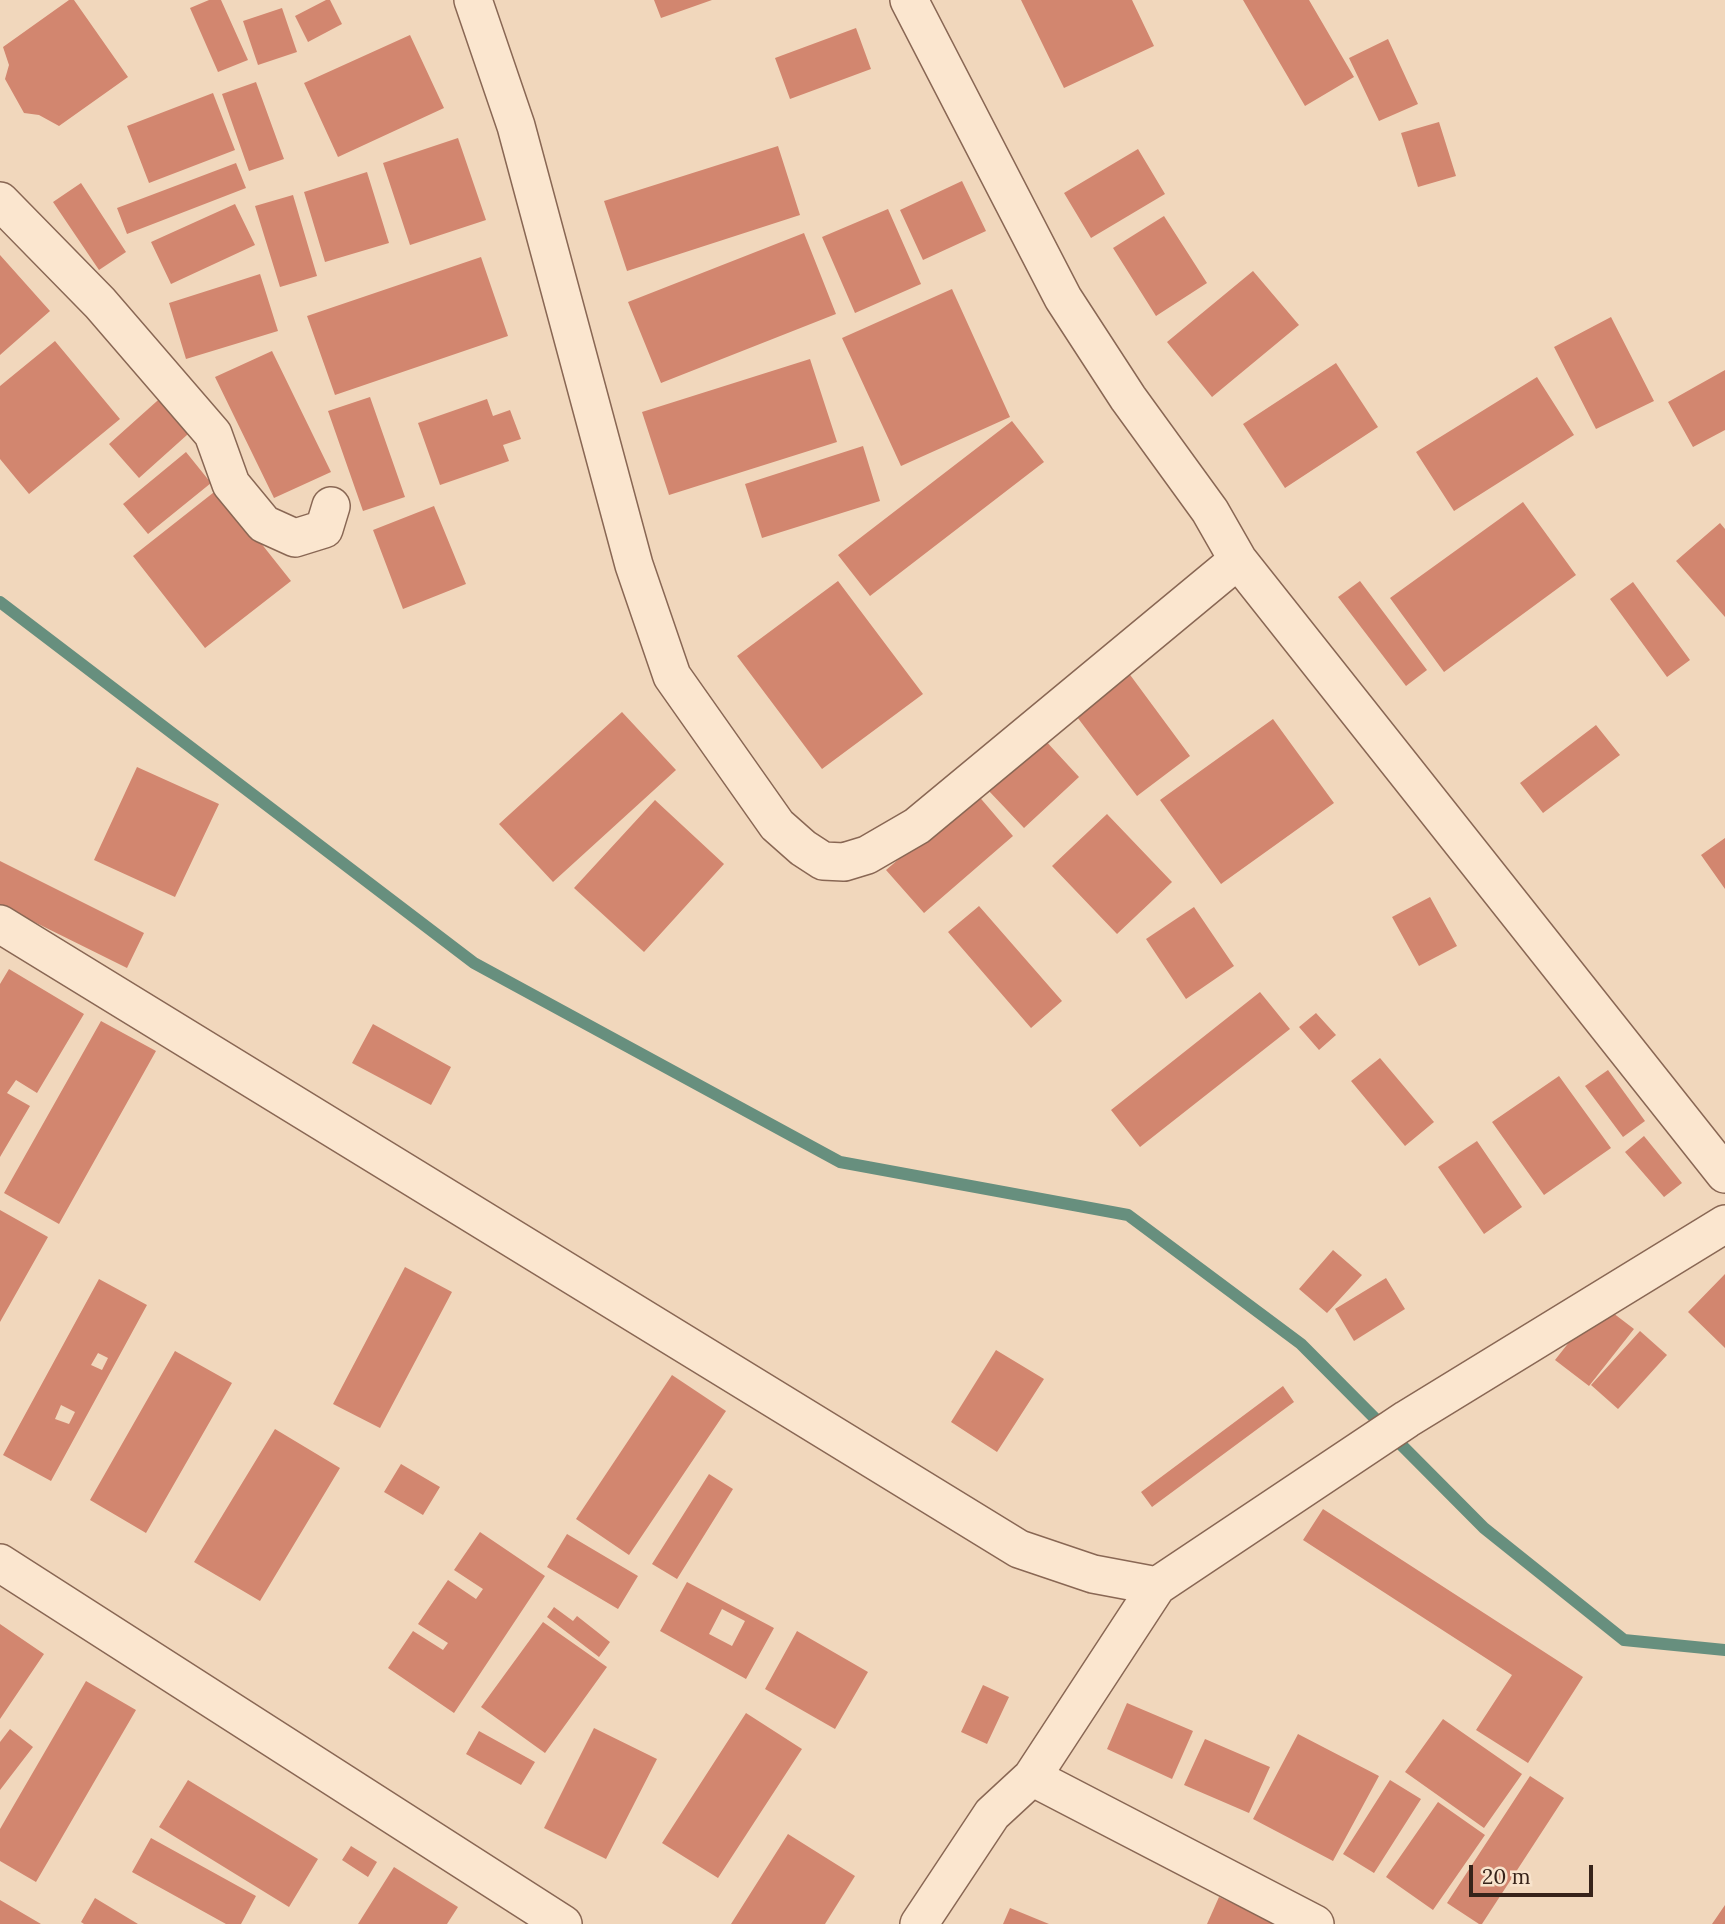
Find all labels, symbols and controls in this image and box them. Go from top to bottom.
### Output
scale bar [1473,1850,1597,1894]
text: 20 m [1482,1863,1531,1890]

